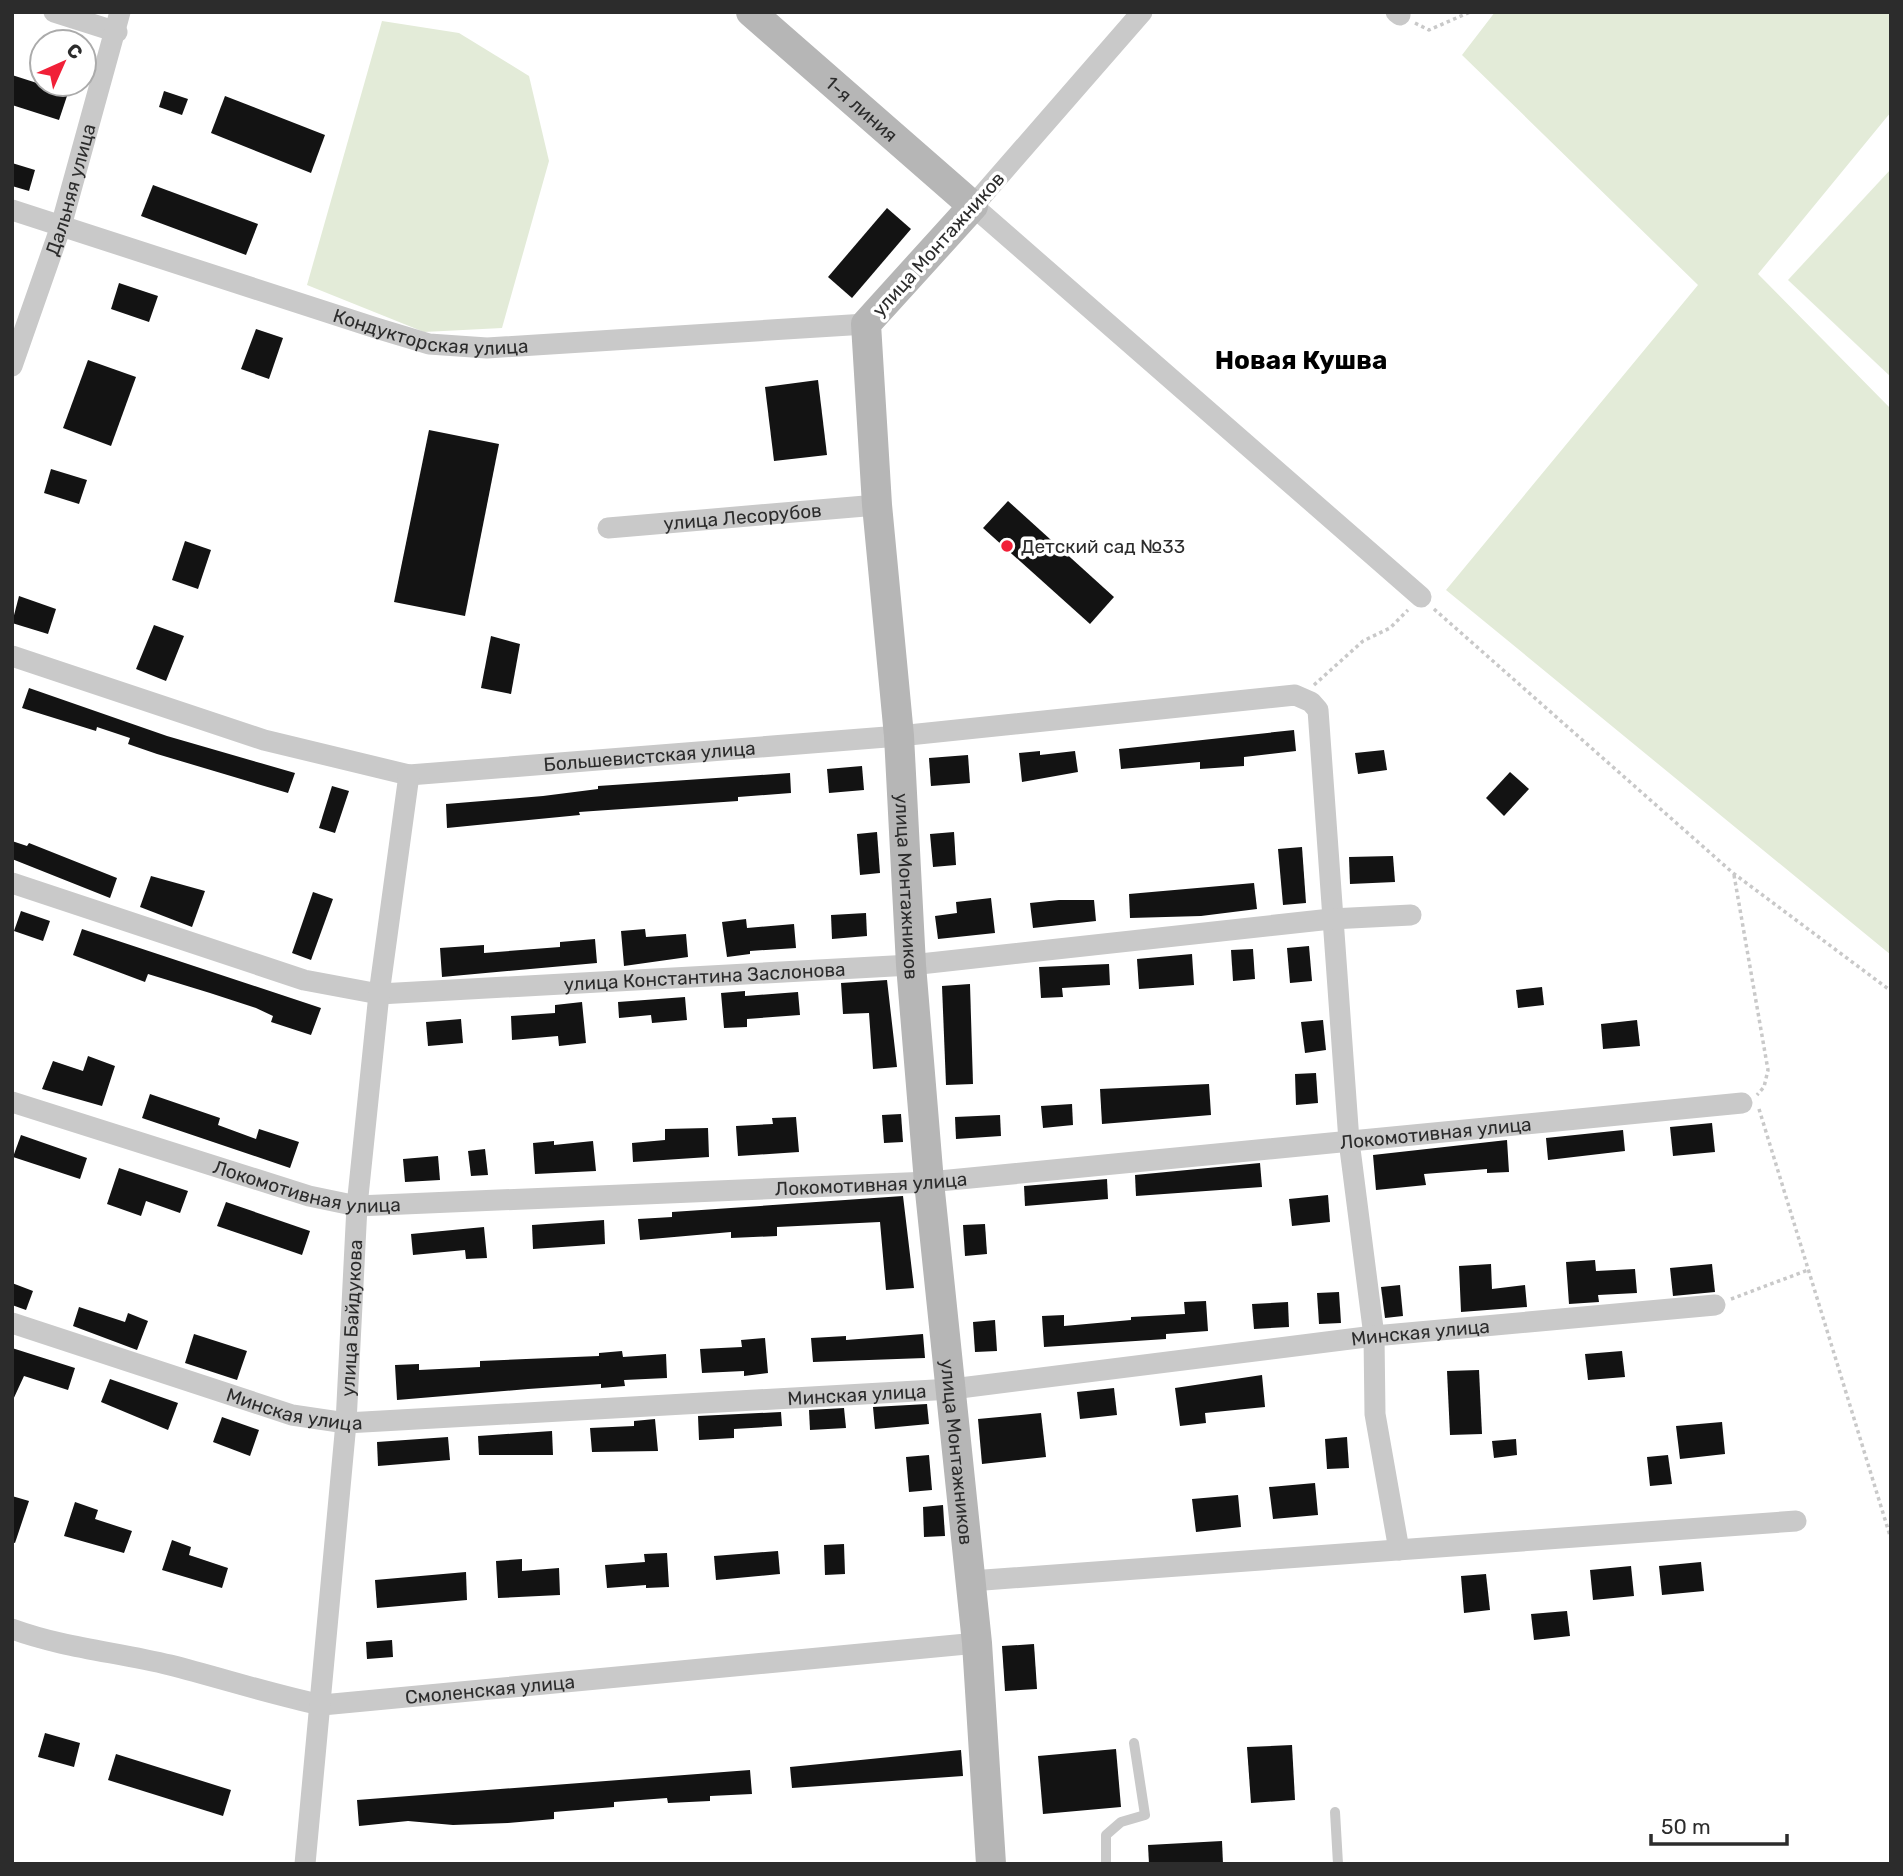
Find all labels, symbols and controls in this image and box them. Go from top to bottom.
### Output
north arrow [28,28,98,98]
text: С [62,38,88,64]
street label: 1-я линия [820,71,902,147]
street label: Дальняя улица [41,121,101,259]
street label: улица Монтажников [867,167,1009,321]
street label: Кондукторская улица [330,304,529,360]
district label: Новая Кушва [1215,345,1387,376]
street label: улица Лесорубов [662,499,823,535]
place label: Детский сад №33 [1021,535,1185,558]
marker: Детский сад №33 [999,538,1015,554]
street label: Большевистская улица [543,736,756,776]
street label: улица Монтажников [890,792,923,981]
street label: улица Константина Заслонова [563,958,846,996]
street label: Локомотивная улица [1339,1113,1533,1154]
street label: Локомотивная улица [210,1155,401,1218]
street label: Локомотивная улица [774,1167,968,1200]
street label: улица Байдукова [336,1239,367,1397]
street label: Минская улица [1350,1315,1491,1351]
street label: улица Монтажников [936,1358,978,1546]
street label: Минская улица [787,1379,927,1410]
street label: Минская улица [223,1383,363,1436]
street label: Смоленская улица [404,1670,576,1709]
scale bar [1651,1802,1787,1846]
text: 50 m [1661,1814,1711,1839]

